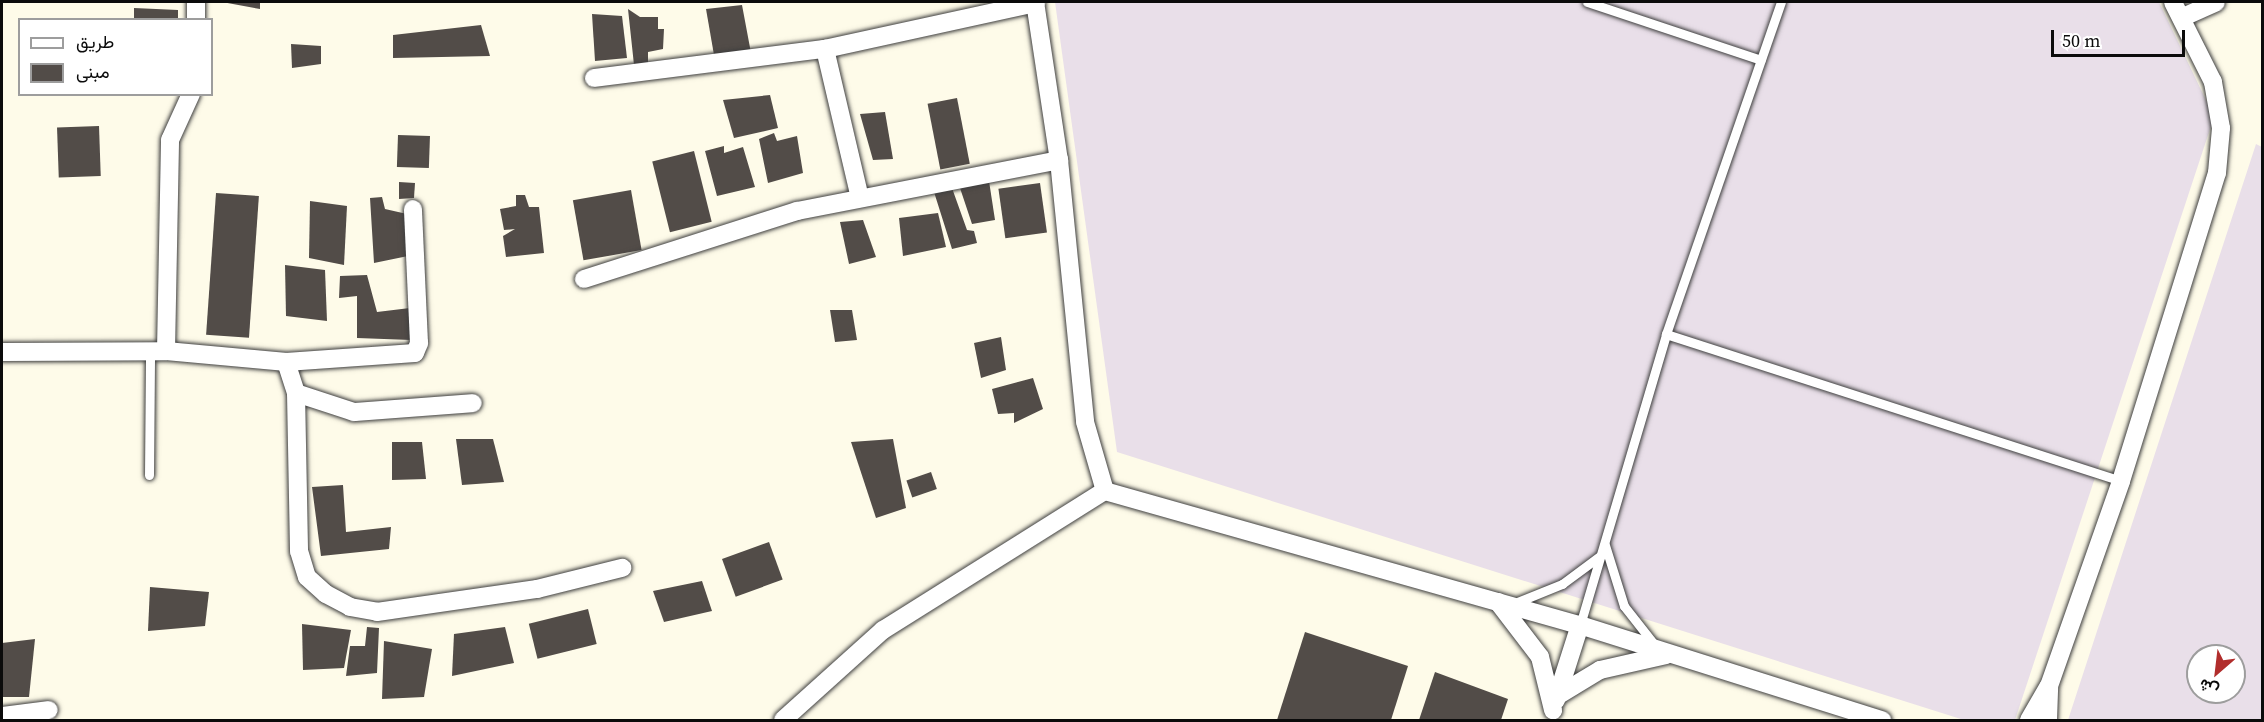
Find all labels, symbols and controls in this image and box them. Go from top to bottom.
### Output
legend [18,18,213,96]
scale bar [2054,18,2188,56]
text: 50 m [2062,28,2100,53]
text: طريق [76,29,114,54]
text: مبنى [76,59,110,84]
north arrow [2186,644,2246,704]
text: ش [2195,674,2222,702]

